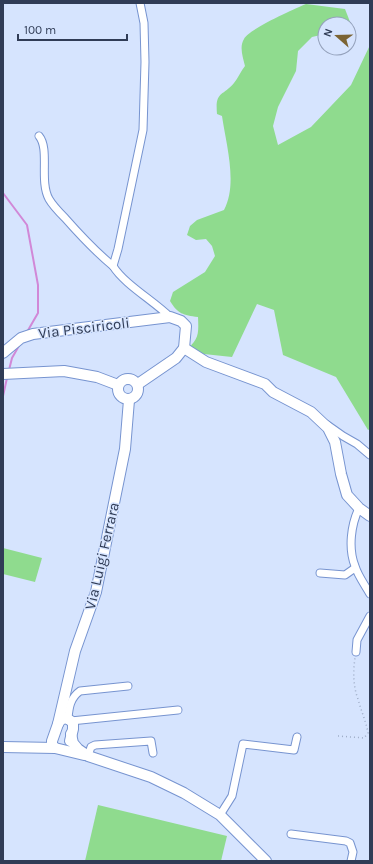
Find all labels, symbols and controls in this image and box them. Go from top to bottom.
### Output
scale bar [18,16,127,42]
north arrow [317,16,357,56]
text: 100 m [24,23,56,37]
text: N [321,27,336,39]
street label: Via Pisciricoli [37,313,131,343]
street label: Via Luigi Ferrara [81,501,123,611]

